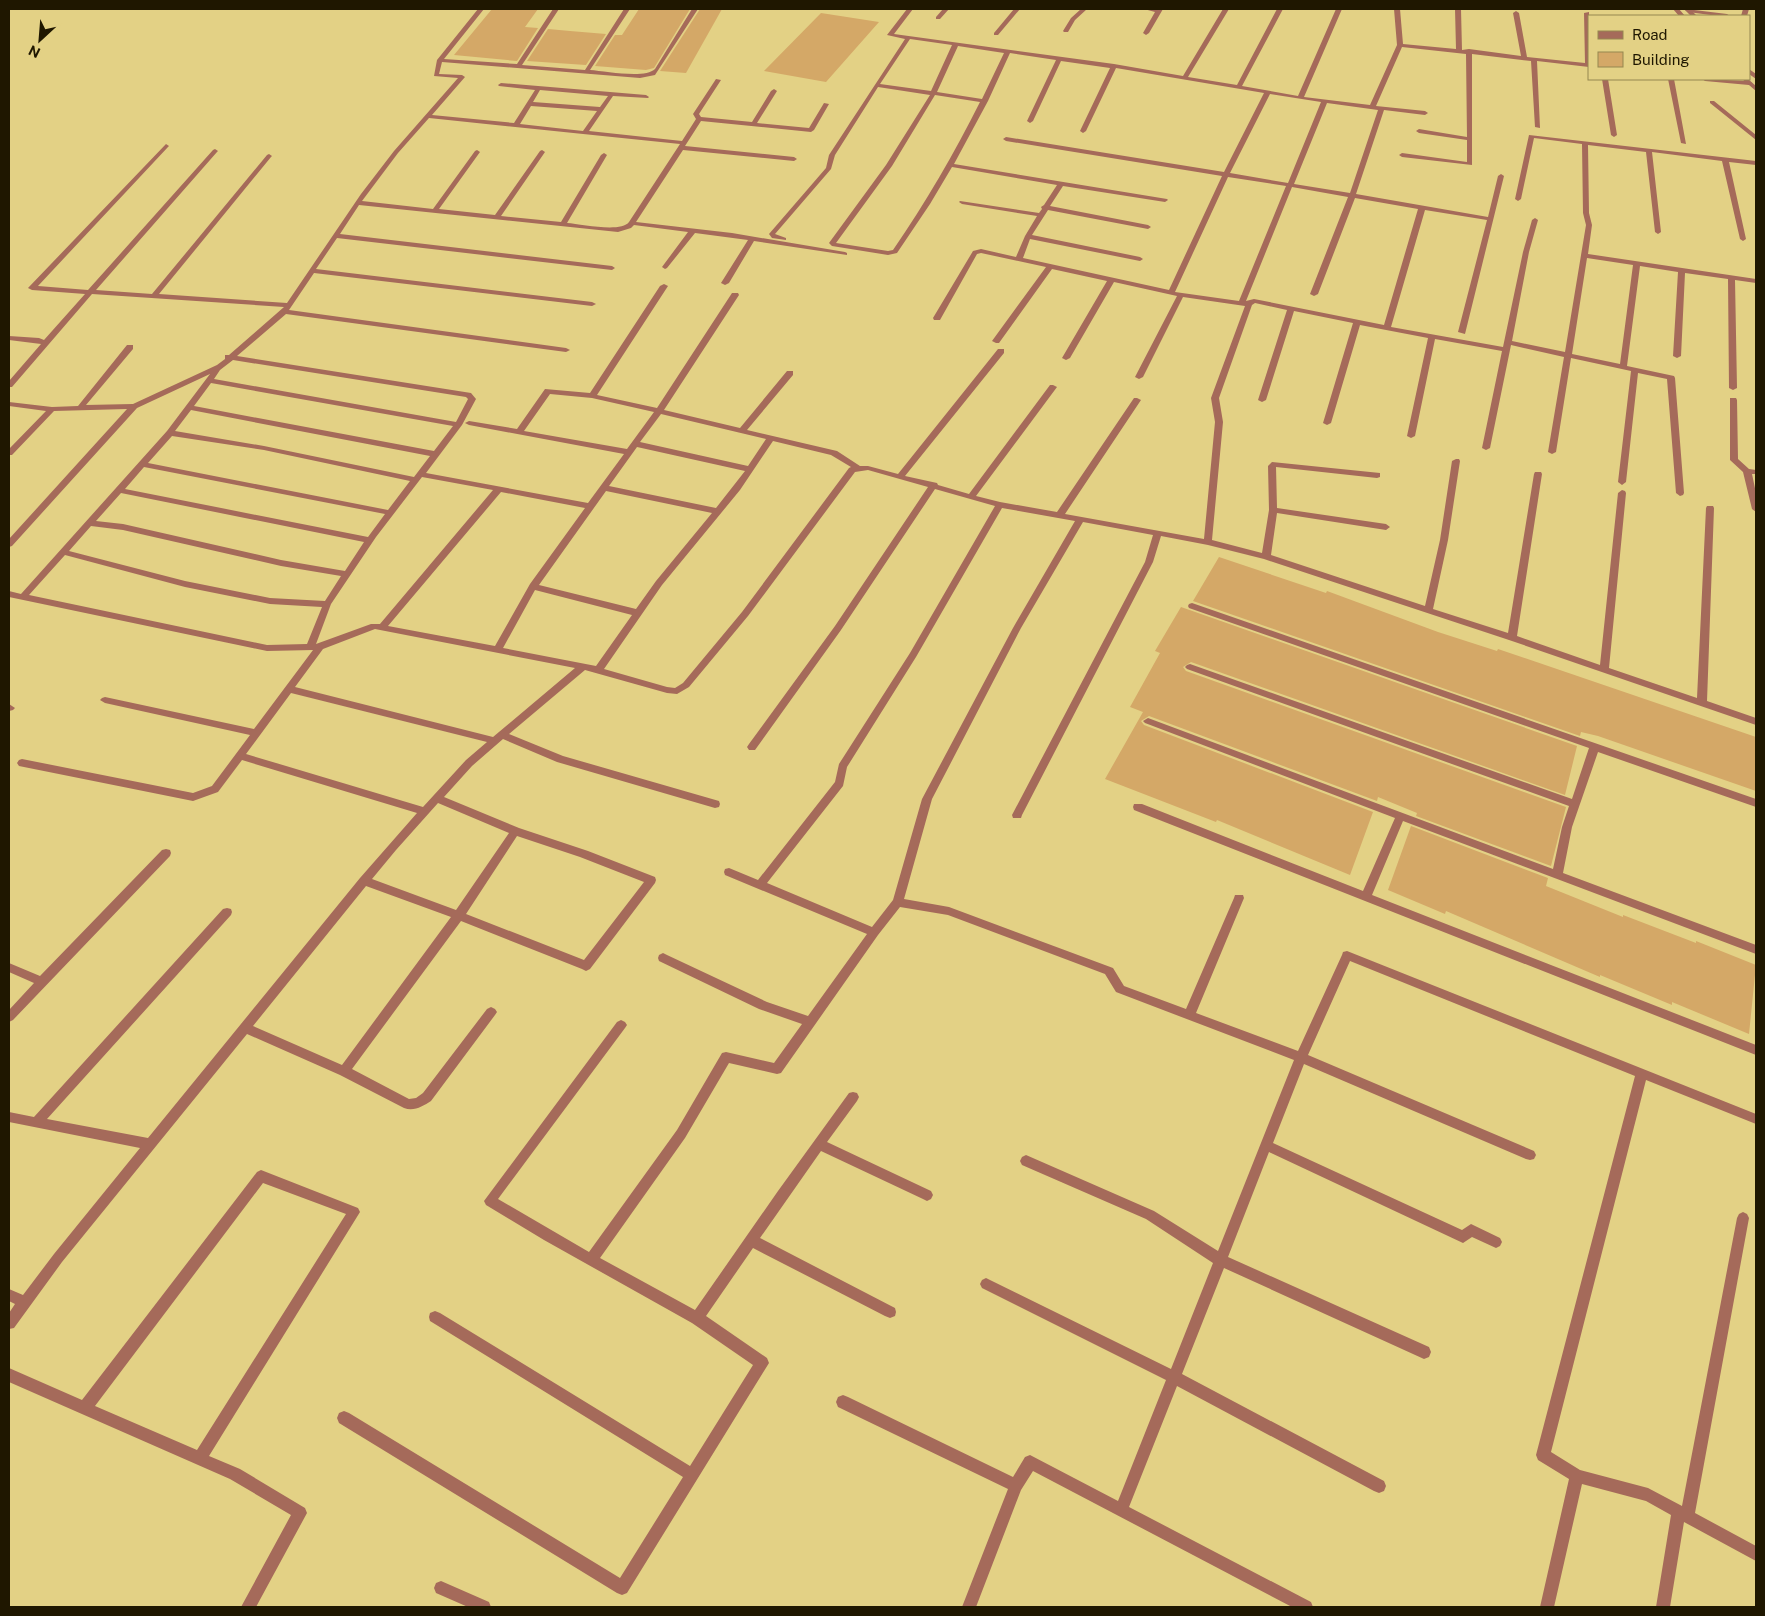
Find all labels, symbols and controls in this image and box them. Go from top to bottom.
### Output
north arrow [15,15,65,65]
legend [1588,15,1750,80]
text: Road [1632,26,1668,43]
text: N [26,42,43,61]
text: Building [1632,51,1690,68]

